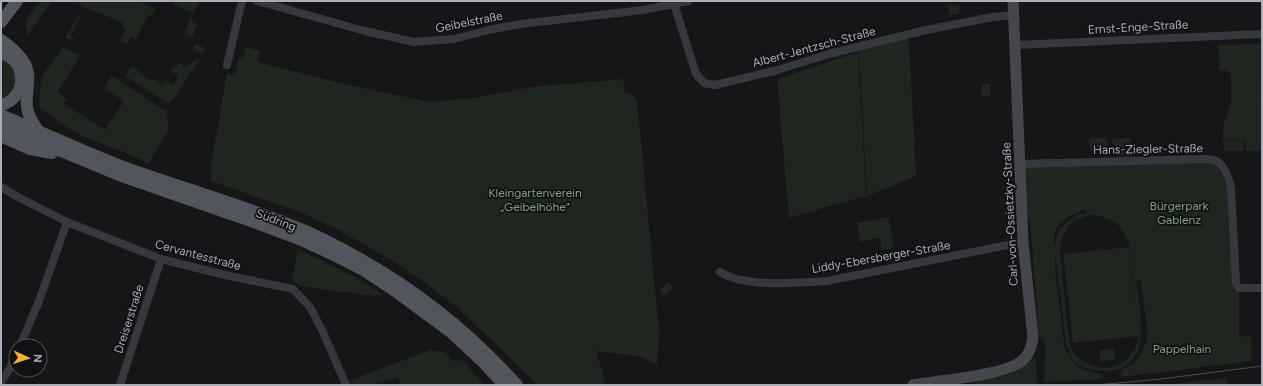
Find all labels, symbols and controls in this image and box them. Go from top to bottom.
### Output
street label: Geibelstraße [434,9,504,35]
street label: Ernst-Enge-Straße [1087,17,1189,37]
street label: Albert-Jentzsch-Straße [751,24,878,70]
street label: Carl-von-Ossietzky-Straße [999,141,1021,286]
street label: Hans-Ziegler-Straße [1093,141,1204,157]
park label: Kleingartenverein „Geibelhöhe“ [488,186,582,214]
park label: Bürgerpark Gablenz [1150,199,1209,227]
street label: Südring [254,206,298,234]
street label: Cervantesstraße [153,237,243,273]
street label: Liddy-Ebersberger-Straße [811,238,952,276]
street label: Dreiserstraße [111,282,147,355]
north arrow [8,338,48,378]
park label: Pappelhain [1153,342,1212,356]
text: N [31,354,44,363]

